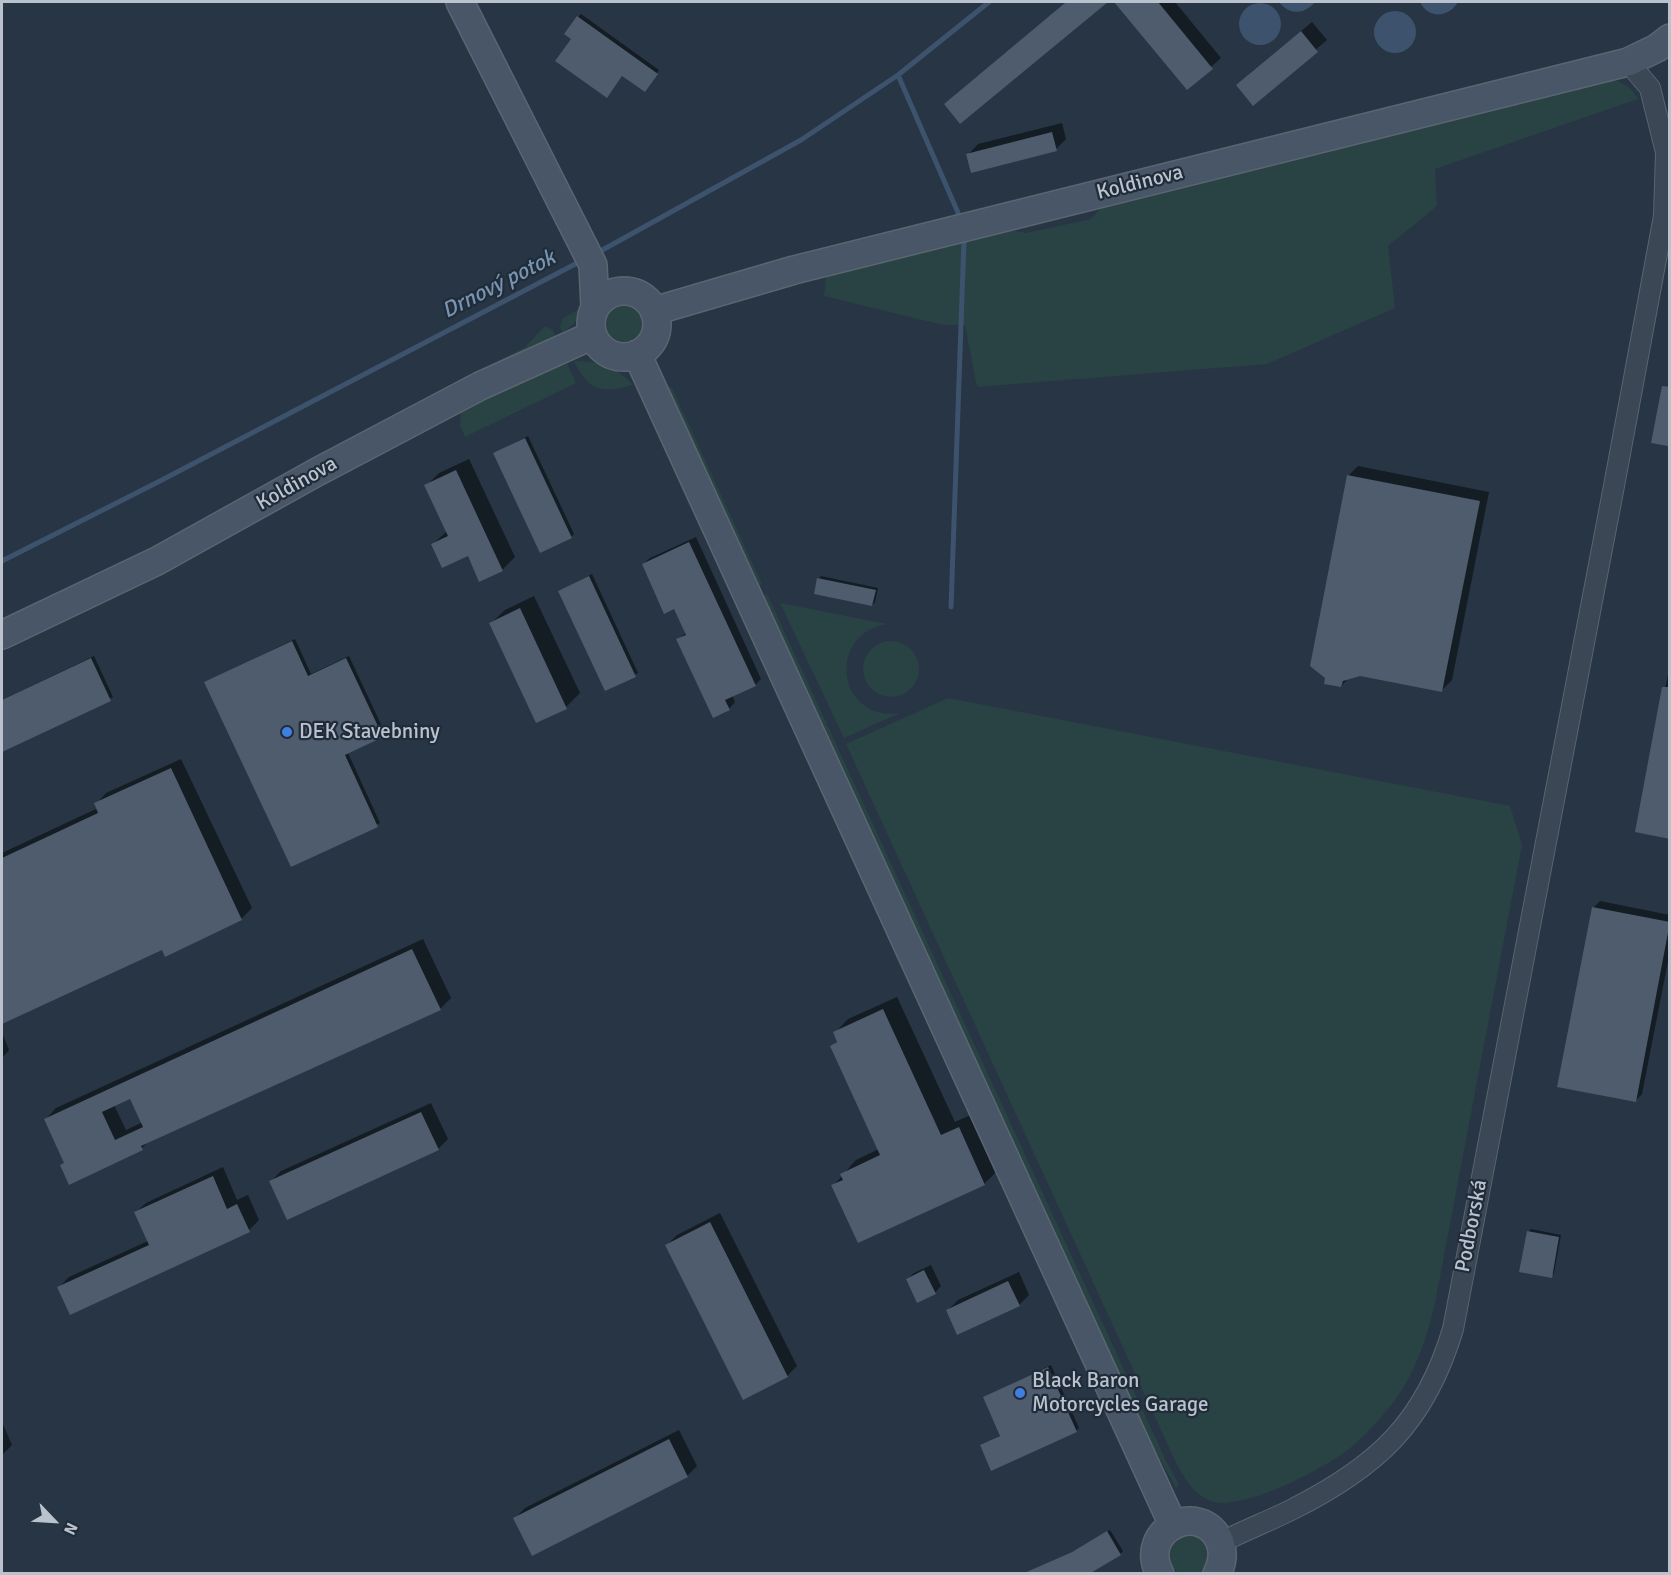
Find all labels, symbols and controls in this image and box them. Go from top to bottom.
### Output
street label: Koldinova [1094,160,1186,206]
water label: Drnový potok [438,245,560,325]
street label: Koldinova [252,452,342,516]
place label: DEK Stavebniny [299,719,440,745]
marker: DEK Stavebniny [280,725,294,739]
street label: Podborská [1451,1178,1493,1274]
place label: Black Baron Motorcycles Garage [1032,1368,1209,1418]
marker: Black Baron Motorcycles Garage [1013,1386,1027,1400]
north arrow [24,1491,84,1551]
text: N [59,1519,82,1538]

